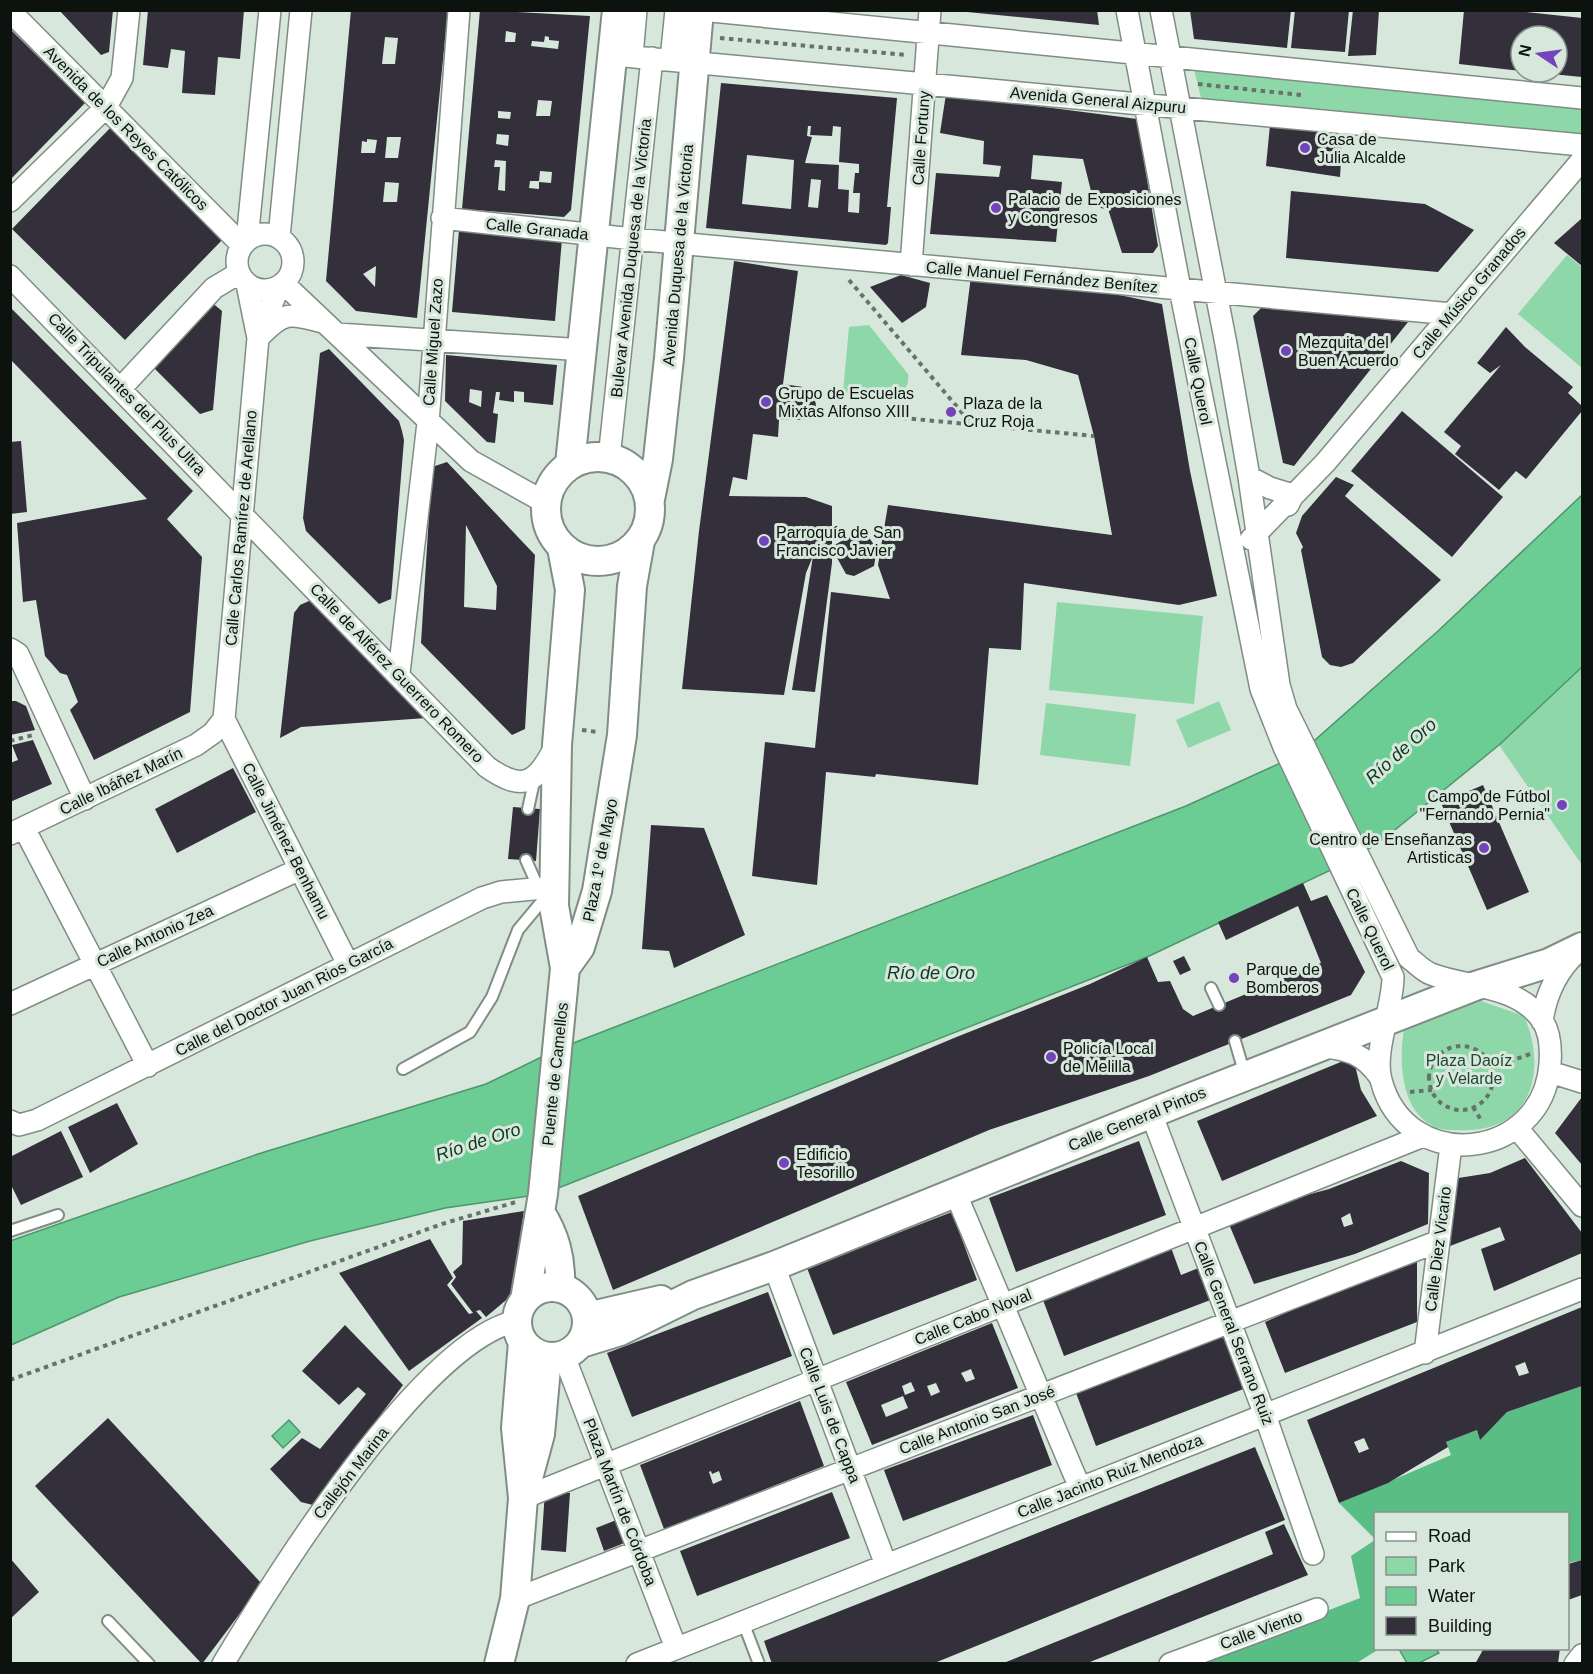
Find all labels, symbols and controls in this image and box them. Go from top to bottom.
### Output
north arrow [1509,24,1569,84]
street label: Avenida de los Reyes Católicos [41,43,211,213]
text: N [1515,43,1534,58]
street label: Avenida General Aizpuru [1009,84,1187,116]
street label: Calle Fortuny [909,90,933,186]
street label: Bulevar Avenida Duquesa de la Victoria [608,118,654,398]
place label: Casa de Julia Alcalde [1317,131,1406,166]
marker: Casa de Julia Alcalde [1298,141,1312,155]
street label: Avenida Duquesa de la Victoria [660,143,696,367]
place label: Palacio de Exposiciones y Congresos [1008,191,1181,226]
marker: Palacio de Exposiciones y Congresos [989,201,1003,215]
street label: Calle Granada [485,215,589,243]
street label: Calle Músico Granados [1409,224,1529,362]
street label: Calle Manuel Fernández Benítez [925,258,1159,296]
street label: Calle Miguel Zazo [420,277,446,406]
street label: Calle Tripulantes del Plus Ultra [45,309,209,479]
place label: Mezquita del Buen Acuerdo [1298,334,1399,369]
street label: Calle Querol [1181,336,1215,426]
marker: Mezquita del Buen Acuerdo [1279,344,1293,358]
place label: Grupo de Escuelas Mixtas Alfonso XIII [778,385,914,420]
marker: Grupo de Escuelas Mixtas Alfonso XIII [759,395,773,409]
place label: Plaza de la Cruz Roja [963,395,1042,430]
marker: Plaza de la Cruz Roja [944,405,958,419]
street label: Calle Carlos Ramírez de Arellano [222,409,260,647]
place label: Parroquía de San Francisco Javier [776,524,901,559]
marker: Parroquía de San Francisco Javier [757,534,771,548]
street label: Calle de Alférez Guerrero Romero [307,580,487,766]
water label: Río de Oro [1362,714,1440,788]
street label: Calle Ibáñez Marín [57,744,185,818]
street label: Calle Jiménez Benhamu [239,760,333,922]
place label: Campo de Fútbol "Fernando Pernia" [1419,788,1550,823]
street label: Plaza 1º de Mayo [580,797,620,923]
marker: Campo de Fútbol "Fernando Pernia" [1555,798,1569,812]
place label: Centro de Enseñanzas Artisticas [1309,831,1472,866]
marker: Centro de Enseñanzas Artisticas [1477,841,1491,855]
street label: Calle Querol [1343,885,1397,973]
street label: Calle Antonio Zea [94,902,216,970]
street label: Calle del Doctor Juan Rios García [172,934,396,1059]
place label: Parque de Bomberos [1246,961,1320,996]
water label: Río de Oro [887,963,975,983]
marker: Parque de Bomberos [1227,971,1241,985]
street label: Puente de Camellos [539,1001,571,1147]
place label: Policía Local de Melilla [1063,1040,1154,1075]
marker: Policía Local de Melilla [1044,1050,1058,1064]
park label: Plaza Daoíz y Velarde [1426,1052,1512,1087]
street label: Calle General Pintos [1066,1084,1208,1154]
water label: Río de Oro [433,1119,523,1165]
place label: Edificio Tesorillo [796,1146,855,1181]
marker: Edificio Tesorillo [777,1156,791,1170]
street label: Calle Diez Vicario [1422,1185,1454,1313]
street label: Calle General Serrano Ruiz [1191,1239,1277,1427]
street label: Calle Cabo Noval [912,1286,1034,1348]
street label: Calle Luis de Cappa [796,1345,864,1485]
street label: Calle Antonio San José [897,1382,1057,1458]
street label: Plaza Martín de Córdoba [580,1416,660,1588]
street label: Callejón Marina [310,1424,392,1522]
street label: Calle Jacinto Ruiz Mendoza [1015,1431,1205,1521]
legend [1374,1512,1569,1650]
text: Road [1428,1526,1471,1546]
text: Park [1428,1556,1466,1576]
text: Water [1428,1586,1475,1606]
street label: Calle Viento [1218,1607,1304,1653]
text: Building [1428,1616,1492,1636]

